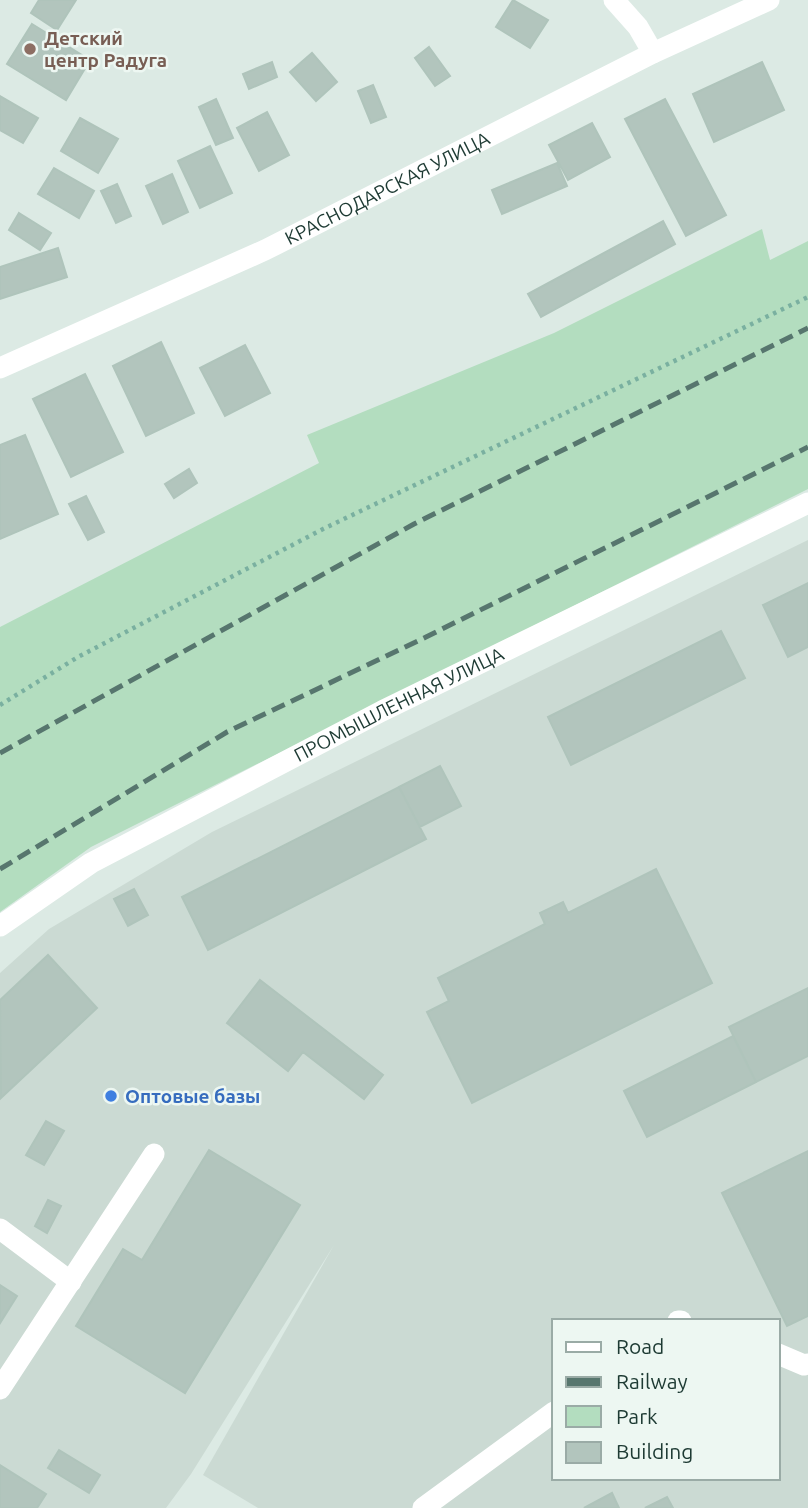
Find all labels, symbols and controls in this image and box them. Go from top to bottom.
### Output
place label: Детский центр Радуга [44,27,167,71]
marker: Детский центр Радуга [22,41,38,57]
street label: КРАСНОДАРСКАЯ УЛИЦА [281,127,494,249]
street label: ПРОМЫШЛЕННАЯ УЛИЦА [290,642,508,766]
place label: Оптовые базы [125,1085,260,1107]
marker: Оптовые базы [103,1088,119,1104]
legend [552,1319,780,1480]
text: Road [616,1334,664,1358]
text: Railway [616,1369,688,1393]
text: Park [616,1404,658,1428]
text: Building [616,1439,693,1463]

